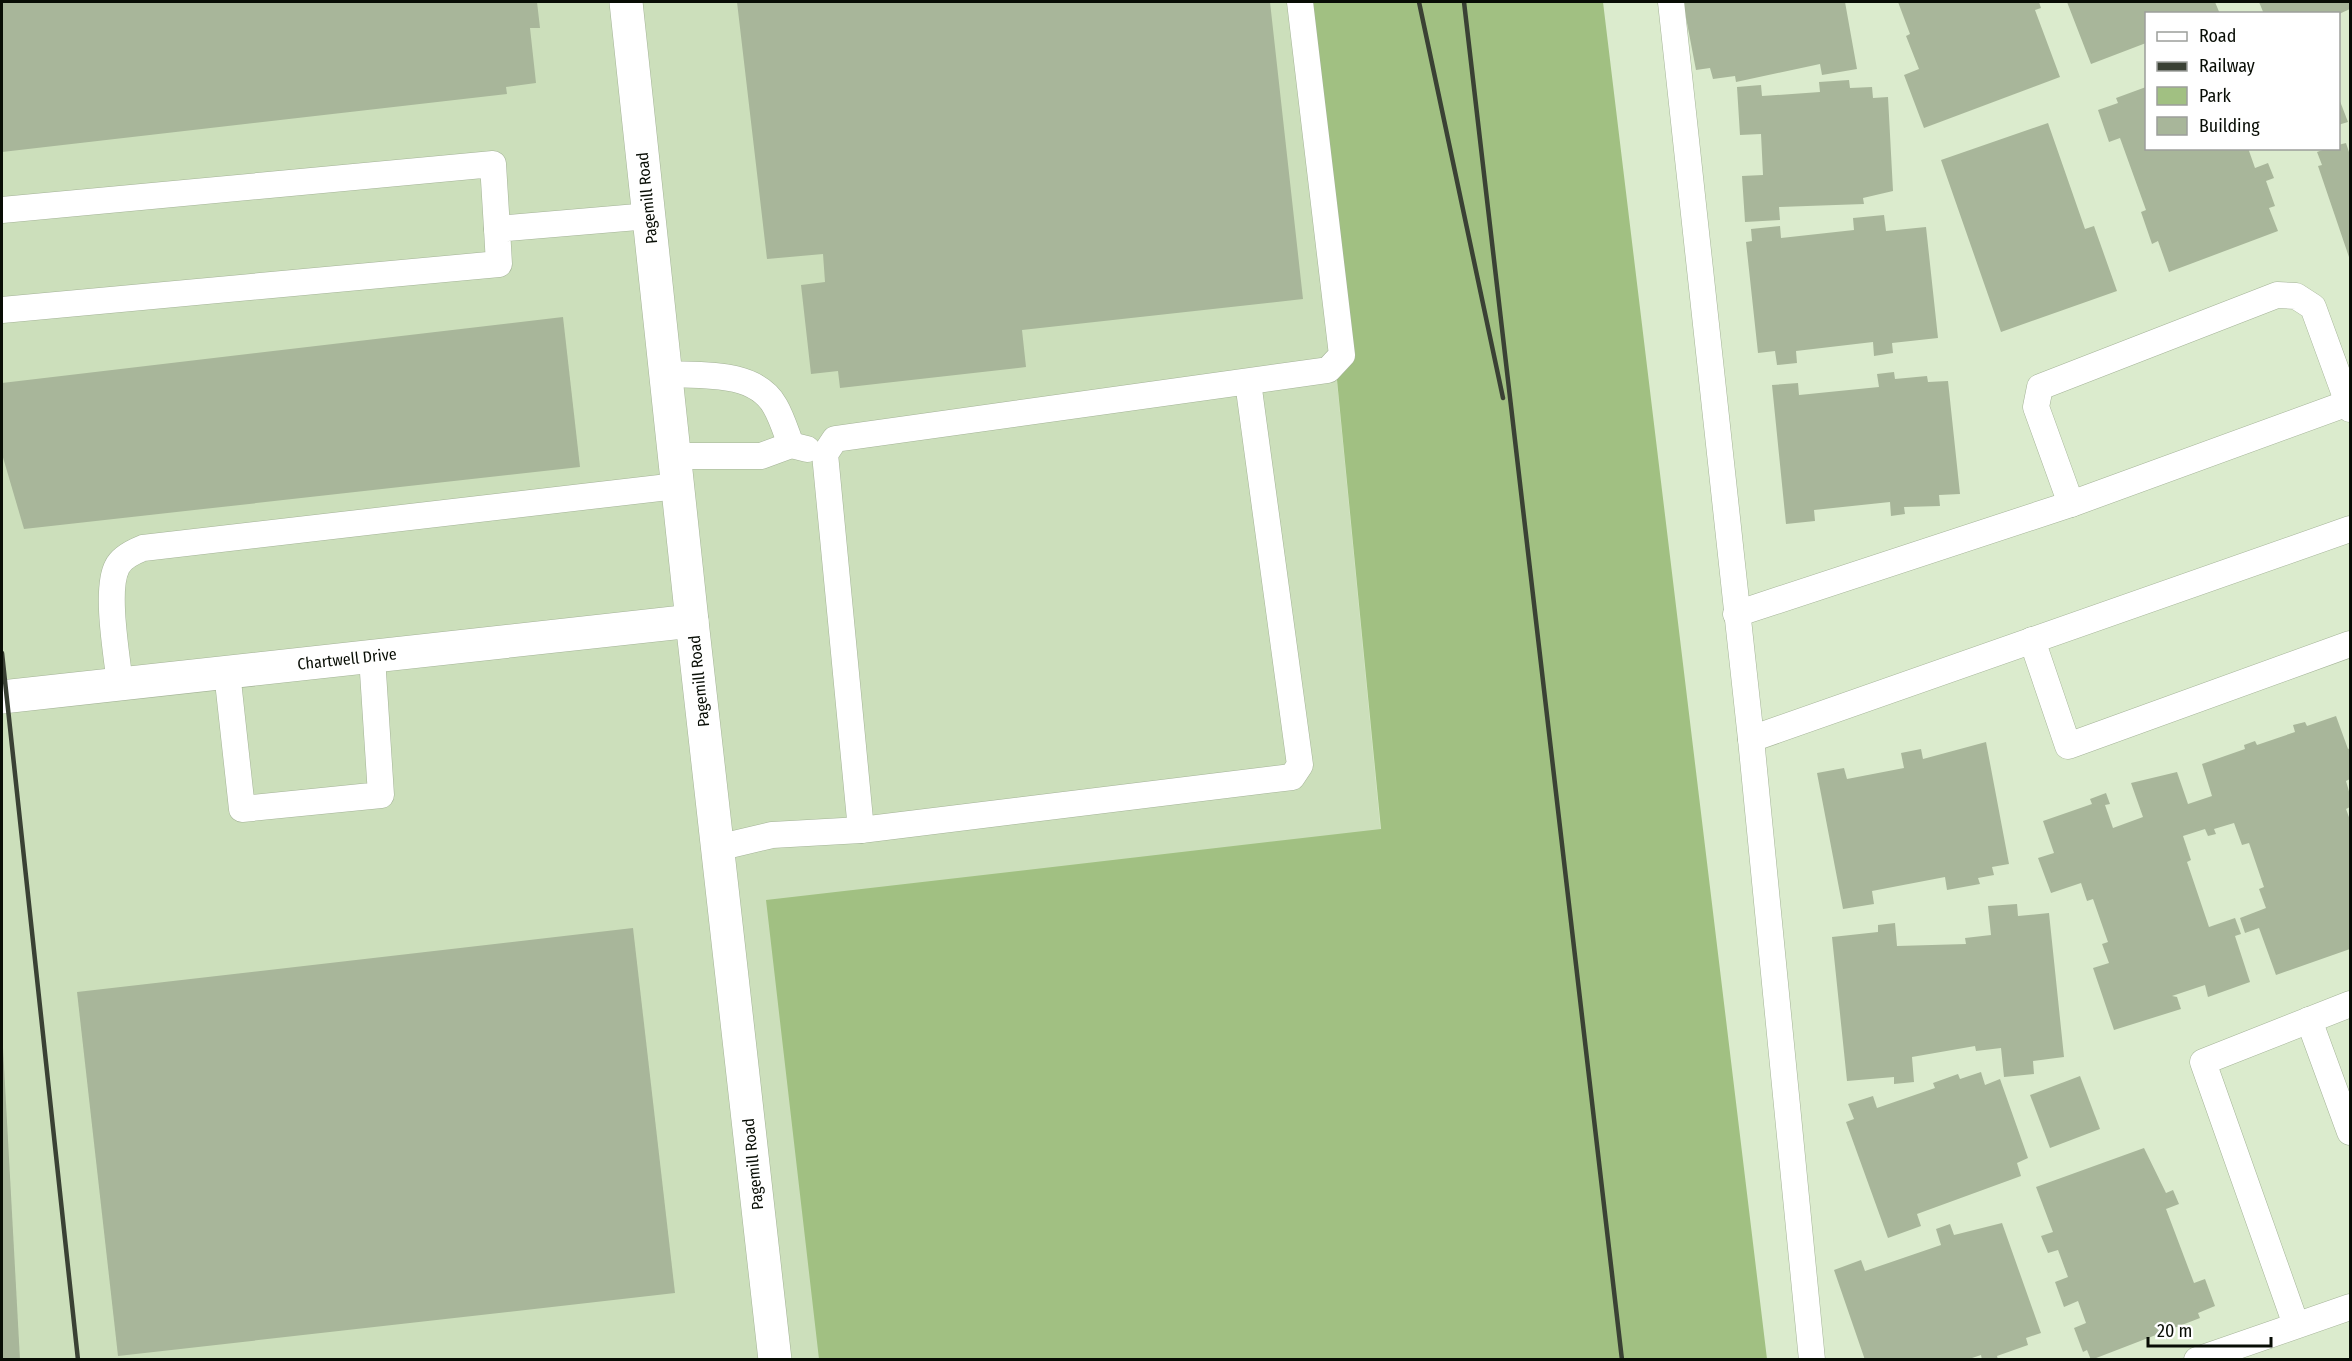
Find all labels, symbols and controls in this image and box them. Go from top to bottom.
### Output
legend [2145,12,2340,150]
text: Road [2199,25,2236,47]
text: Railway [2199,55,2255,77]
text: Park [2199,85,2232,107]
text: Building [2199,115,2260,137]
street label: Pagemill Road [633,151,661,245]
street label: Pagemill Road [685,634,713,728]
street label: Chartwell Drive [297,644,398,674]
street label: Pagemill Road [739,1117,767,1211]
scale bar [2148,1310,2271,1348]
text: 20 m [2157,1320,2192,1342]

